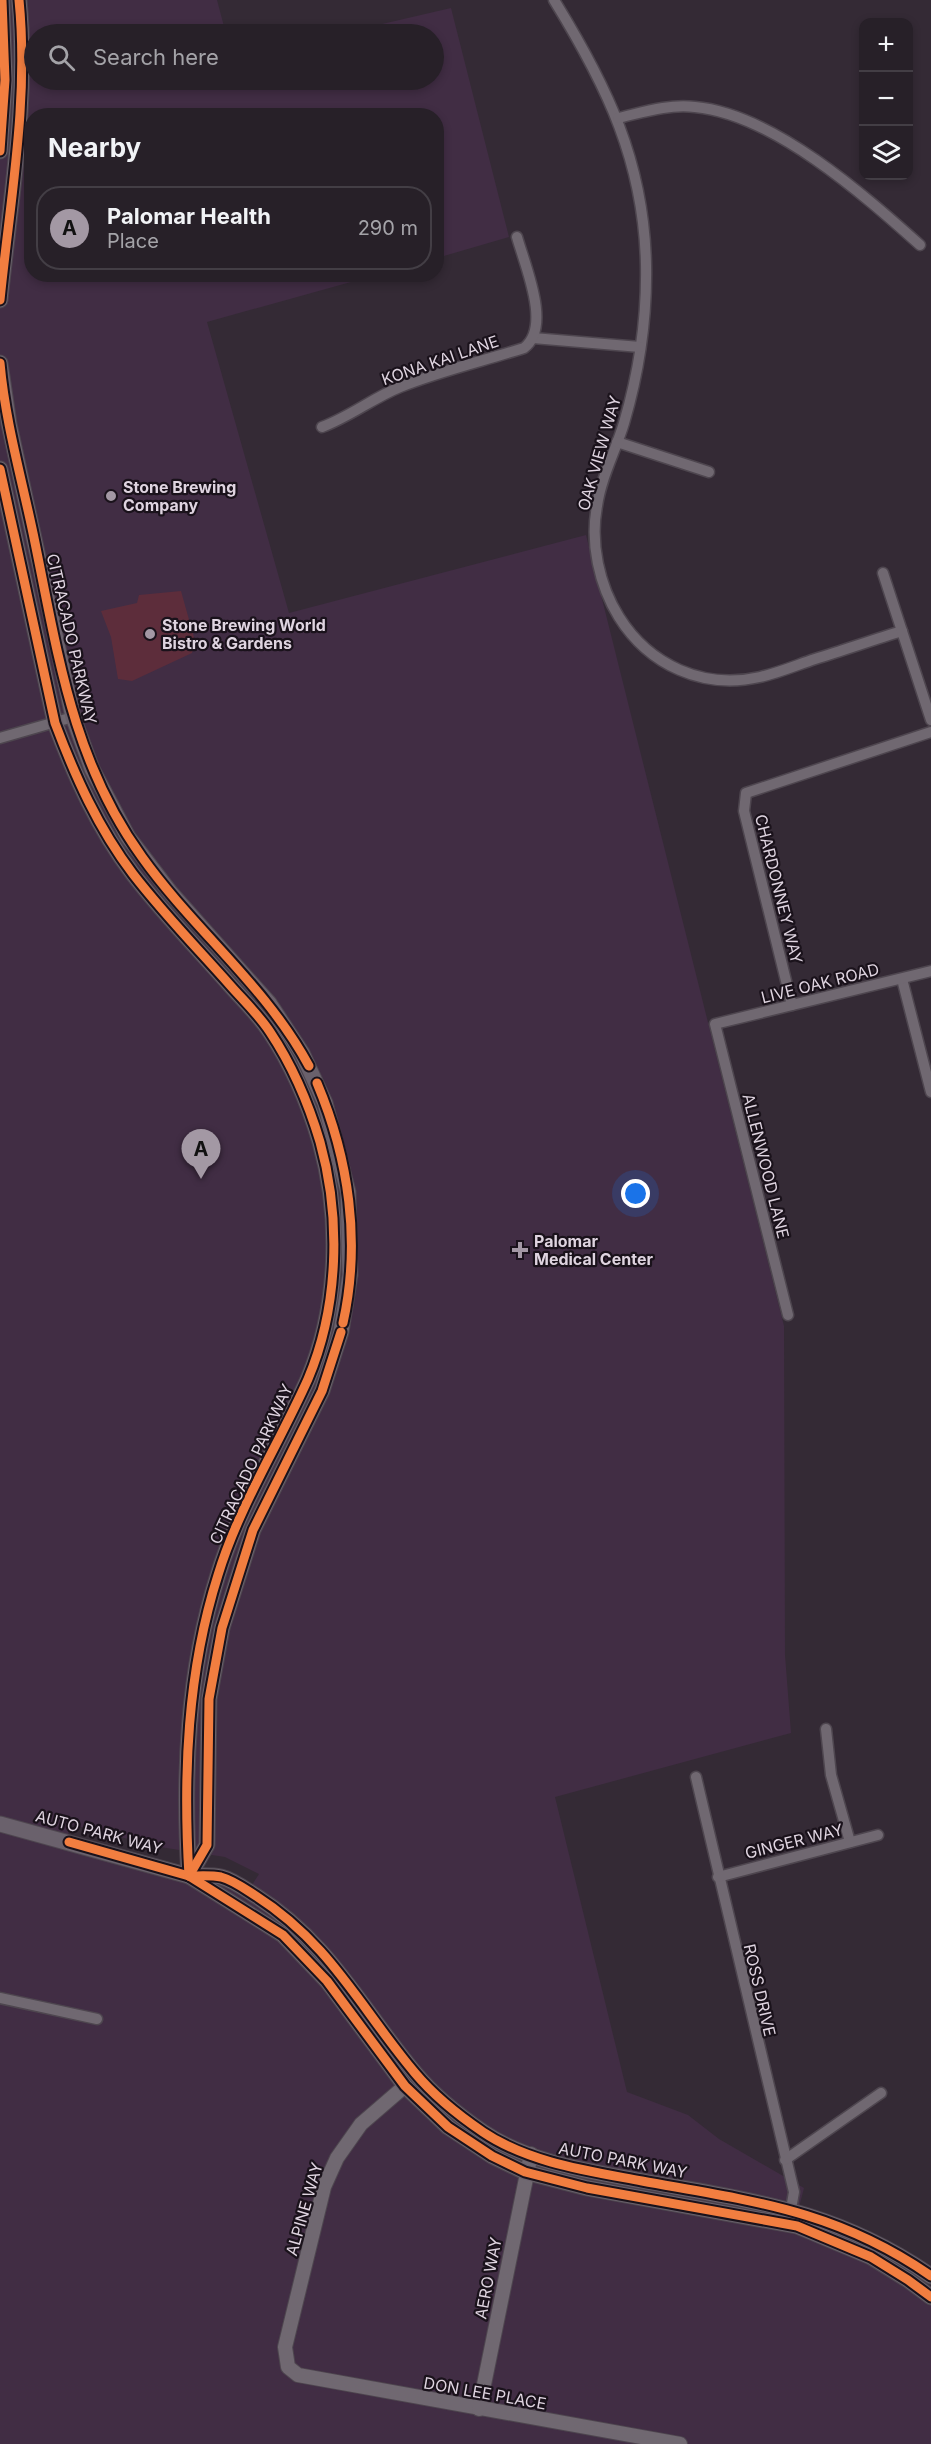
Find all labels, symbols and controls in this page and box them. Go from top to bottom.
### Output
map controls [859,18,913,180]
button: + [859,18,913,72]
search box [24,24,444,90]
icon: search [45,41,78,74]
text: Search here [93,44,219,70]
button: − [859,72,913,126]
button: layers [859,126,913,180]
text: Nearby [48,132,141,163]
text: Palomar Health [107,203,271,229]
text: A [62,216,77,240]
text: 290 m [358,216,418,240]
text: Place [107,229,159,253]
street label: KONA KAI LANE [379,331,501,389]
street label: OAK VIEW WAY [573,393,625,513]
place label: Stone Brewing Company [123,477,236,515]
marker: Stone Brewing Company [104,489,118,503]
street label: CITRACADO PARKWAY [43,552,101,726]
place label: Stone Brewing World Bistro & Gardens [162,615,326,653]
marker: Stone Brewing World Bistro & Gardens [143,627,157,641]
street label: CHARDONNEY WAY [751,812,807,966]
street label: LIVE OAK ROAD [759,959,881,1007]
street label: ALLENWOOD LANE [738,1091,794,1241]
pin: A [182,1130,220,1179]
your location [621,1179,650,1208]
place label: Palomar Medical Center [534,1231,653,1269]
marker: Palomar Medical Center [511,1241,529,1259]
street label: CITRACADO PARKWAY [205,1381,297,1547]
street label: AUTO PARK WAY [33,1805,165,1859]
street label: GINGER WAY [743,1819,845,1863]
street label: ROSS DRIVE [740,1942,780,2038]
street label: AUTO PARK WAY [557,2138,689,2182]
street label: ALPINE WAY [281,2160,327,2258]
street label: AERO WAY [470,2235,506,2321]
street label: DON LEE PLACE [422,2372,548,2414]

